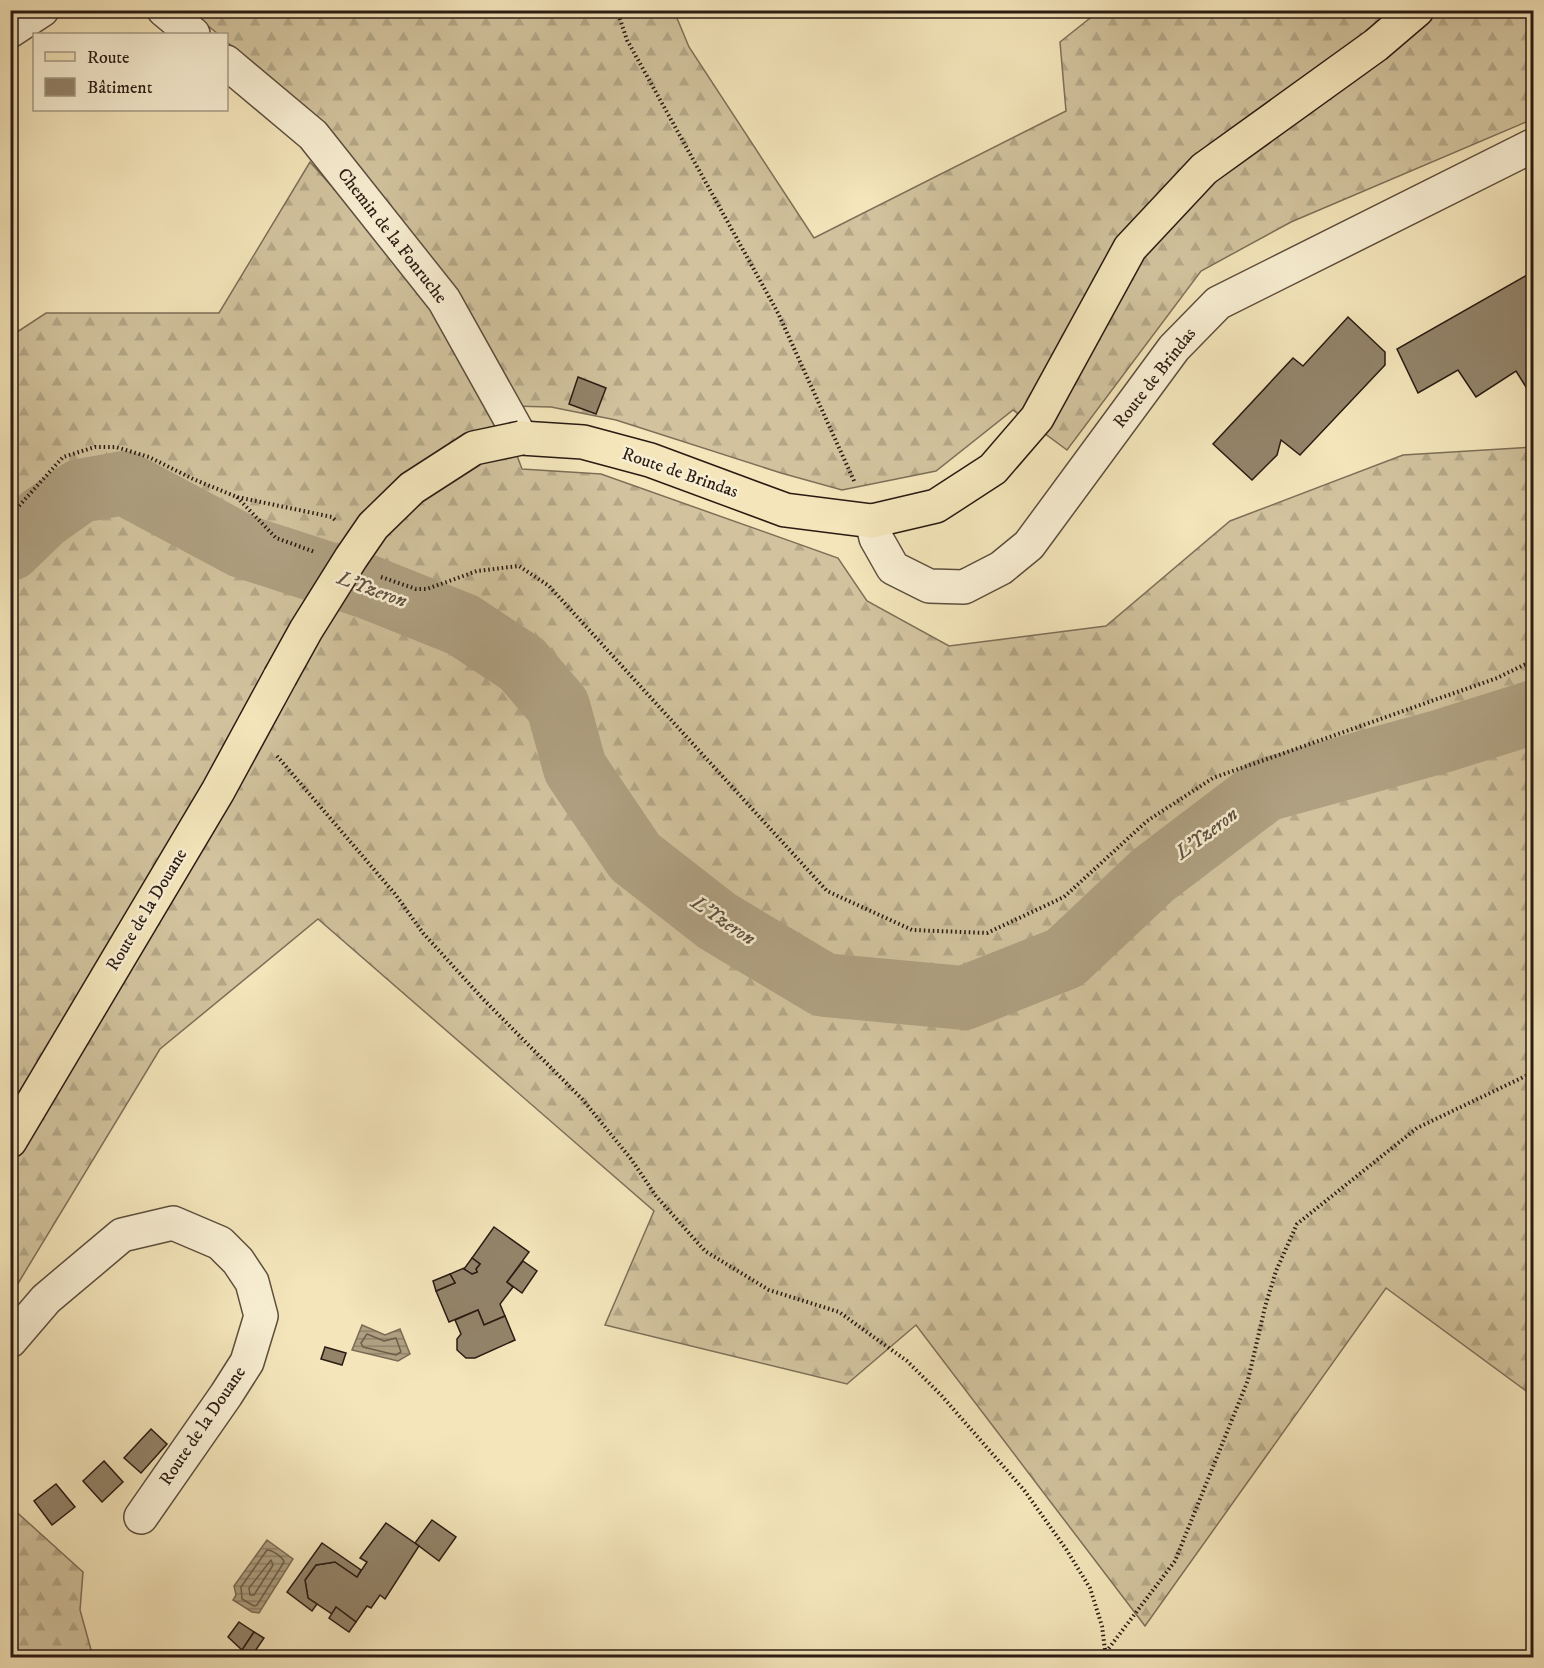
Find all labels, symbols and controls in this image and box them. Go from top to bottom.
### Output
legend [33,33,228,111]
text: Route [87,47,130,69]
text: Bâtiment [87,77,153,99]
street label: Chemin de la Fonruche [332,164,452,308]
street label: Route de Brindas [1109,323,1201,433]
street label: Route de Brindas [619,443,741,503]
water label: L'Yzeron [333,566,410,614]
water label: L'Yzeron [1170,802,1243,866]
street label: Route de la Douane [102,845,192,975]
water label: L'Yzeron [685,890,760,952]
street label: Route de la Douane [155,1362,251,1490]

